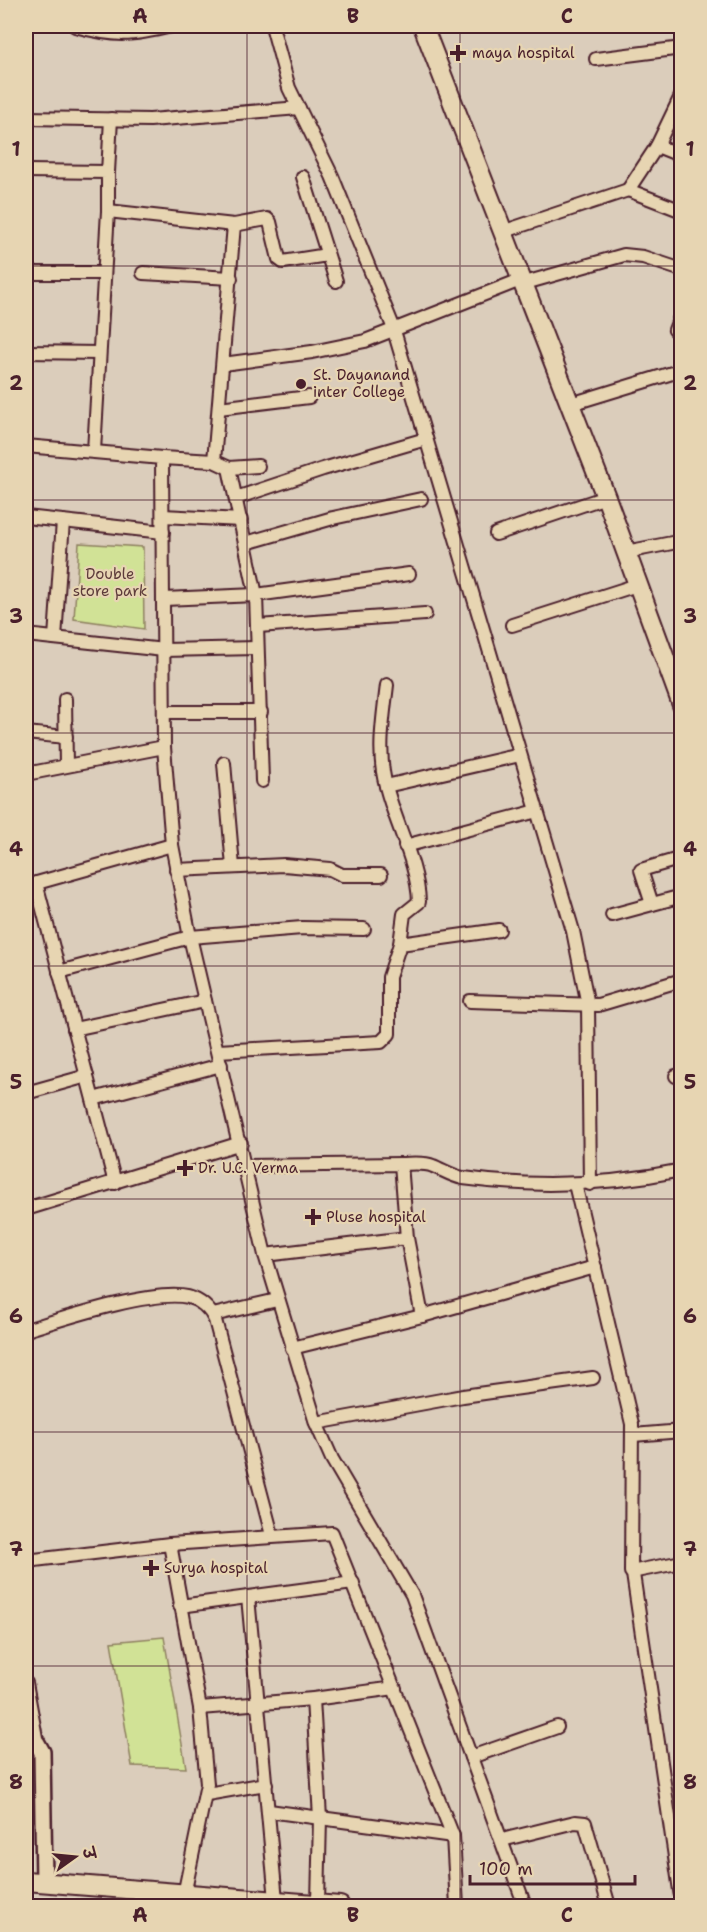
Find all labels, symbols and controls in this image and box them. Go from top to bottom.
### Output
text: A [132,3,148,29]
text: B [347,3,359,29]
text: C [561,3,573,29]
place label: maya hospital [472,43,575,63]
marker: maya hospital [449,44,467,62]
text: 1 [11,136,21,162]
text: 1 [685,136,695,162]
place label: St. Dayanand inter College [313,365,411,402]
text: 2 [9,370,23,396]
text: 2 [683,370,697,396]
marker: St. Dayanand inter College [294,377,308,391]
park label: Double store park [73,564,147,601]
text: 3 [9,603,23,629]
text: 3 [683,603,697,629]
text: 4 [9,836,23,862]
text: 4 [683,836,697,862]
text: 5 [10,1069,22,1095]
text: 5 [684,1069,696,1095]
place label: Dr. U.C. Verma [198,1158,299,1178]
marker: Dr. U.C. Verma [176,1159,194,1177]
place label: Pluse hospital [326,1207,426,1227]
marker: Pluse hospital [304,1208,322,1226]
text: 6 [9,1303,23,1329]
text: 6 [683,1303,697,1329]
text: 7 [9,1536,23,1562]
text: 7 [683,1536,697,1562]
place label: Surya hospital [164,1558,268,1578]
marker: Surya hospital [142,1559,160,1577]
text: 8 [9,1769,23,1795]
text: 8 [683,1769,697,1795]
north arrow [45,1827,105,1887]
text: उ [77,1843,101,1862]
scale bar [470,1848,635,1886]
text: 100 m [479,1857,533,1881]
text: A [132,1902,148,1928]
text: B [347,1902,359,1928]
text: C [561,1902,573,1928]

